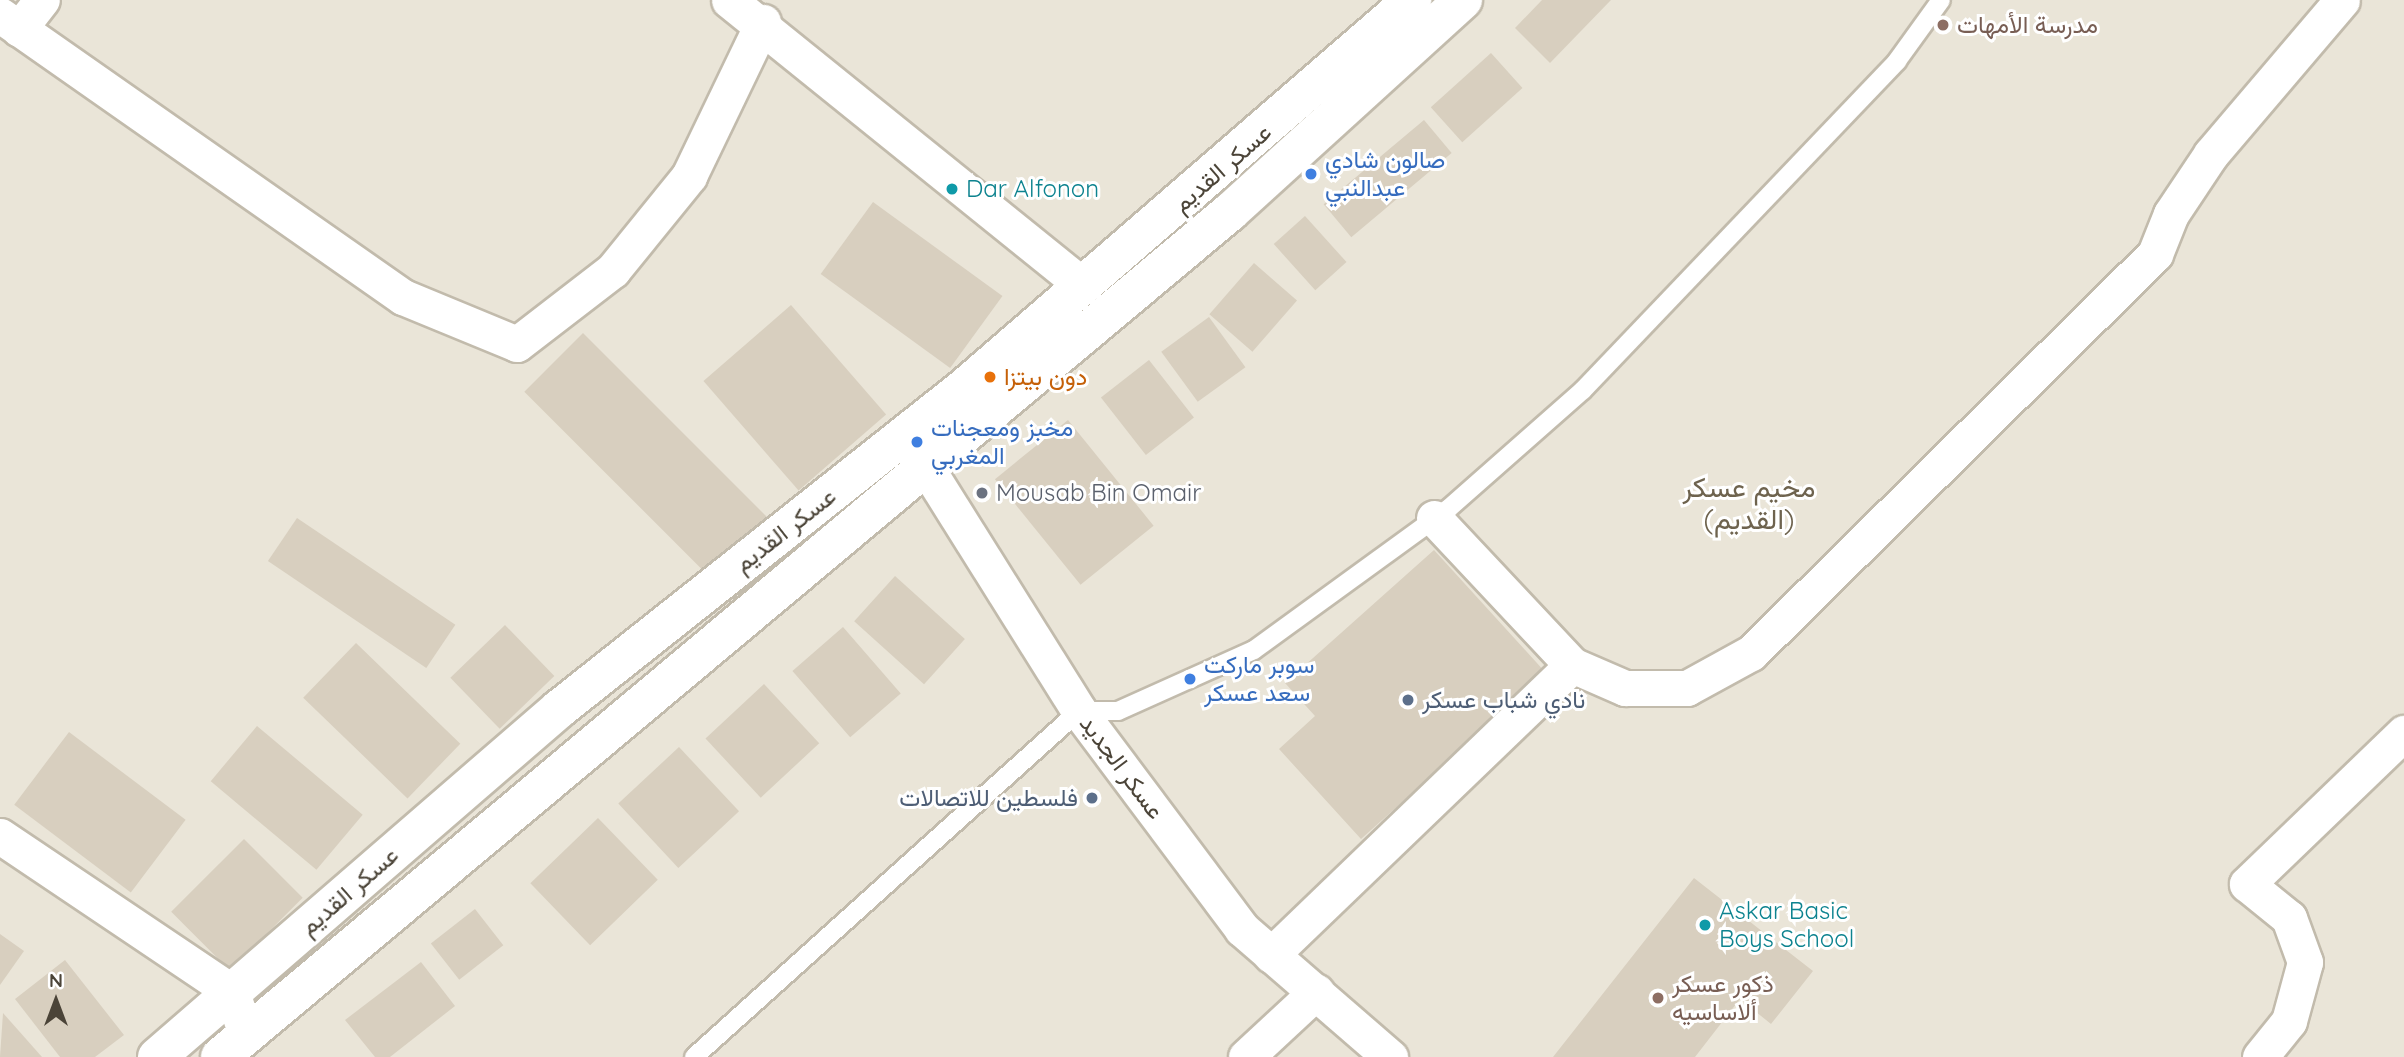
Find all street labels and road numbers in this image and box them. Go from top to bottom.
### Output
street label: عسكر القديم [1167,118,1277,218]
street label: عسكر القديم [729,481,841,579]
street label: عسكر الجديد [1074,709,1170,825]
street label: عسكر القديم [294,841,404,941]

